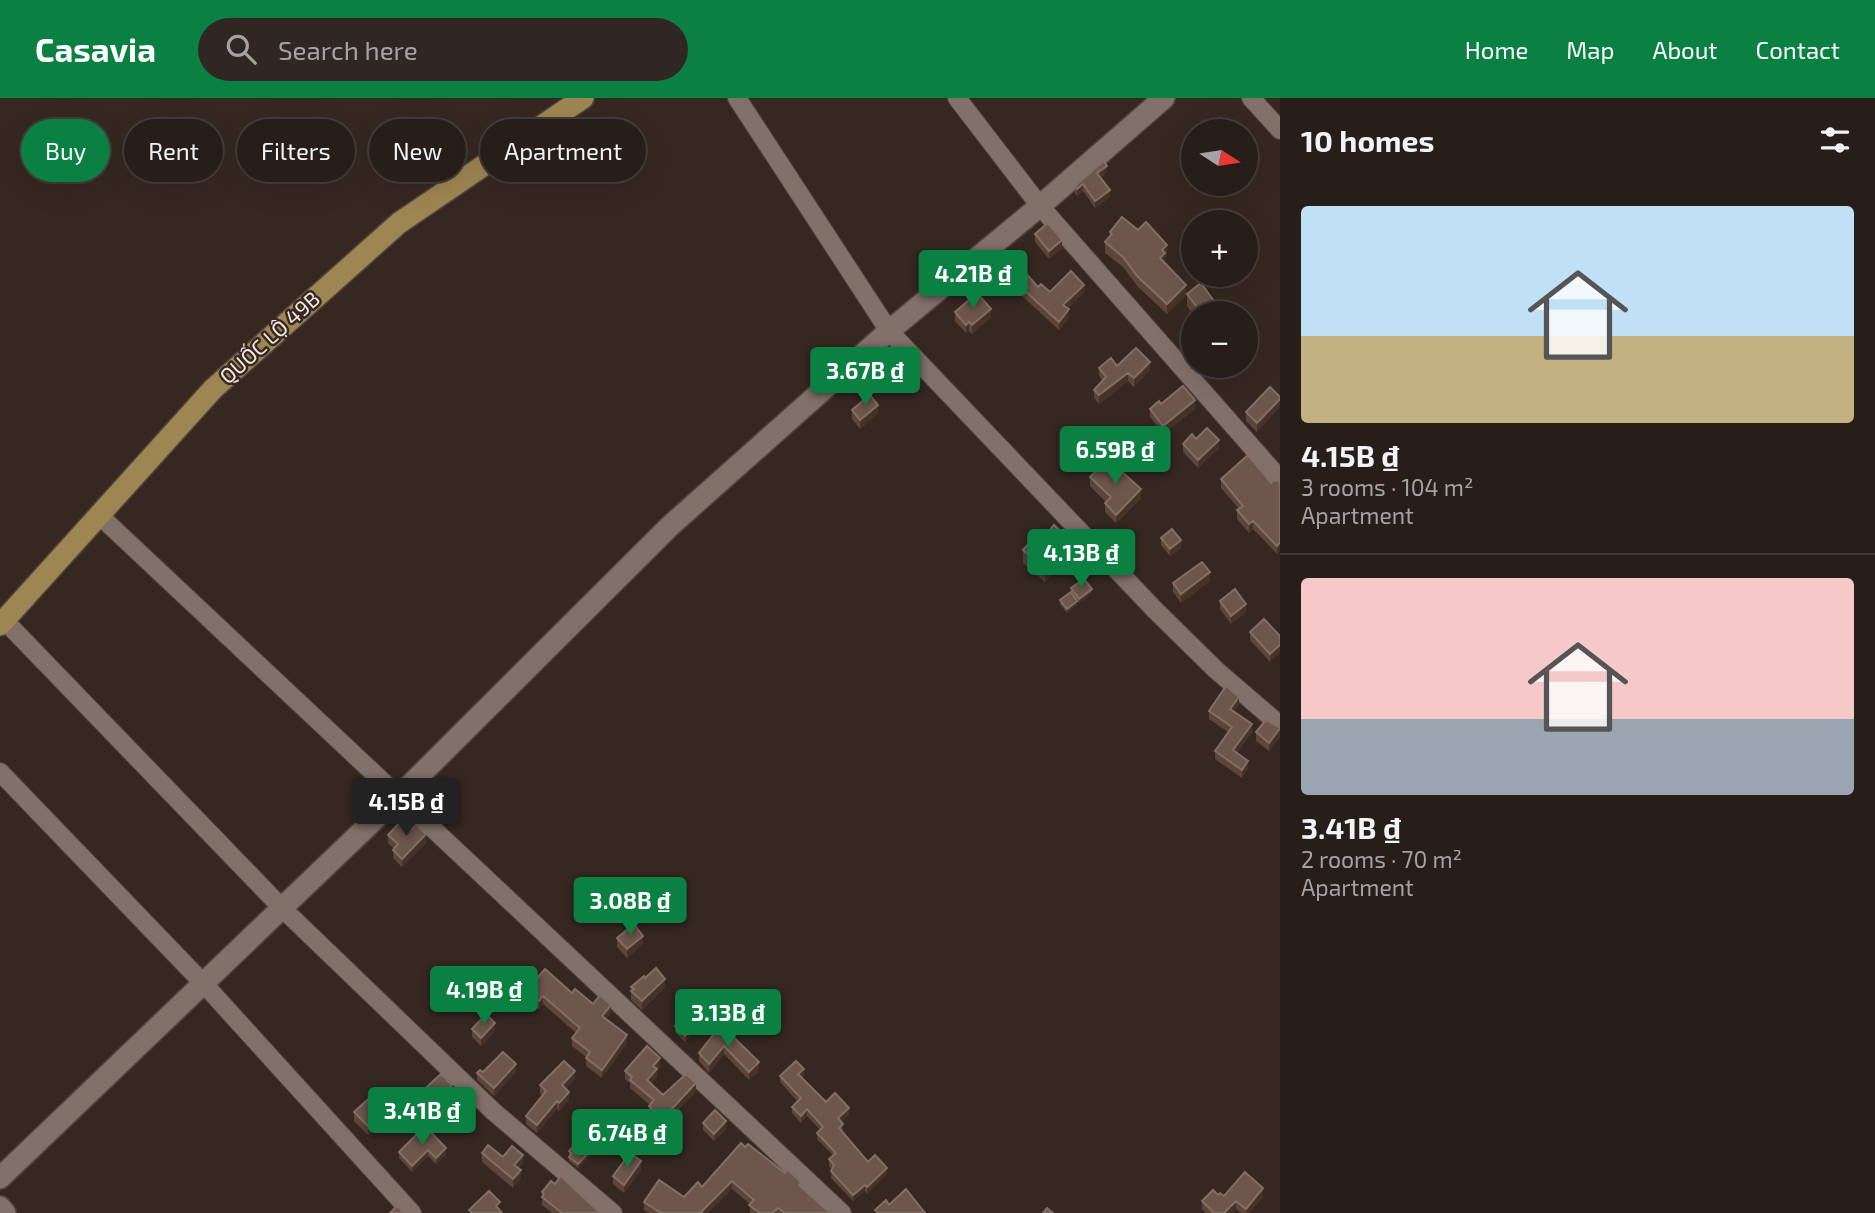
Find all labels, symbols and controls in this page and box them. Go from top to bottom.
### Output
search box [198,18,688,81]
text: Casavia [35,29,156,69]
icon: search [222,30,260,68]
text: Search here [278,34,418,65]
text: Home [1465,35,1528,64]
text: Map [1566,35,1614,64]
text: About [1652,35,1718,64]
text: Contact [1756,35,1840,64]
chip: Buy [21,119,110,182]
chip: Rent [124,119,223,182]
chip: Filters [237,119,355,182]
chip: New [369,119,466,182]
chip: Apartment [480,119,646,182]
north arrow [1181,119,1258,196]
map controls [1181,119,1258,378]
icon: filters [1816,121,1854,159]
text: 10 homes [1301,122,1434,158]
button: + [1181,210,1258,287]
pin: 4.21B ₫ [908,250,1038,310]
icon: home [1515,252,1641,378]
text: 4.21B ₫ [935,259,1011,287]
street label: QUỐC LỘ 49B [213,284,325,389]
button: − [1181,301,1258,378]
pin: 3.67B ₫ [800,348,930,407]
text: 3.67B ₫ [826,356,904,384]
pin: 6.59B ₫ [1050,426,1180,486]
text: 6.59B ₫ [1076,435,1154,463]
text: 4.15B ₫ [1301,437,1399,473]
text: 3 rooms · 104 m² [1301,473,1473,501]
text: Apartment [1301,501,1414,529]
pin: 4.13B ₫ [1016,530,1146,589]
text: 4.13B ₫ [1043,538,1119,566]
icon: home [1515,624,1641,750]
pin: 4.15B ₫ [341,778,471,838]
text: 4.15B ₫ [368,787,444,815]
text: 3.41B ₫ [1301,809,1401,845]
text: 2 rooms · 70 m² [1301,845,1462,873]
text: Apartment [1301,873,1414,901]
pin: 3.08B ₫ [565,878,695,937]
text: 3.08B ₫ [590,886,670,914]
pin: 4.19B ₫ [419,967,549,1026]
text: 4.19B ₫ [446,975,522,1003]
pin: 3.13B ₫ [663,990,793,1049]
text: 3.13B ₫ [691,998,765,1026]
pin: 3.41B ₫ [357,1088,487,1147]
text: 3.41B ₫ [384,1096,460,1124]
pin: 6.74B ₫ [562,1110,692,1169]
text: 6.74B ₫ [588,1118,666,1146]

